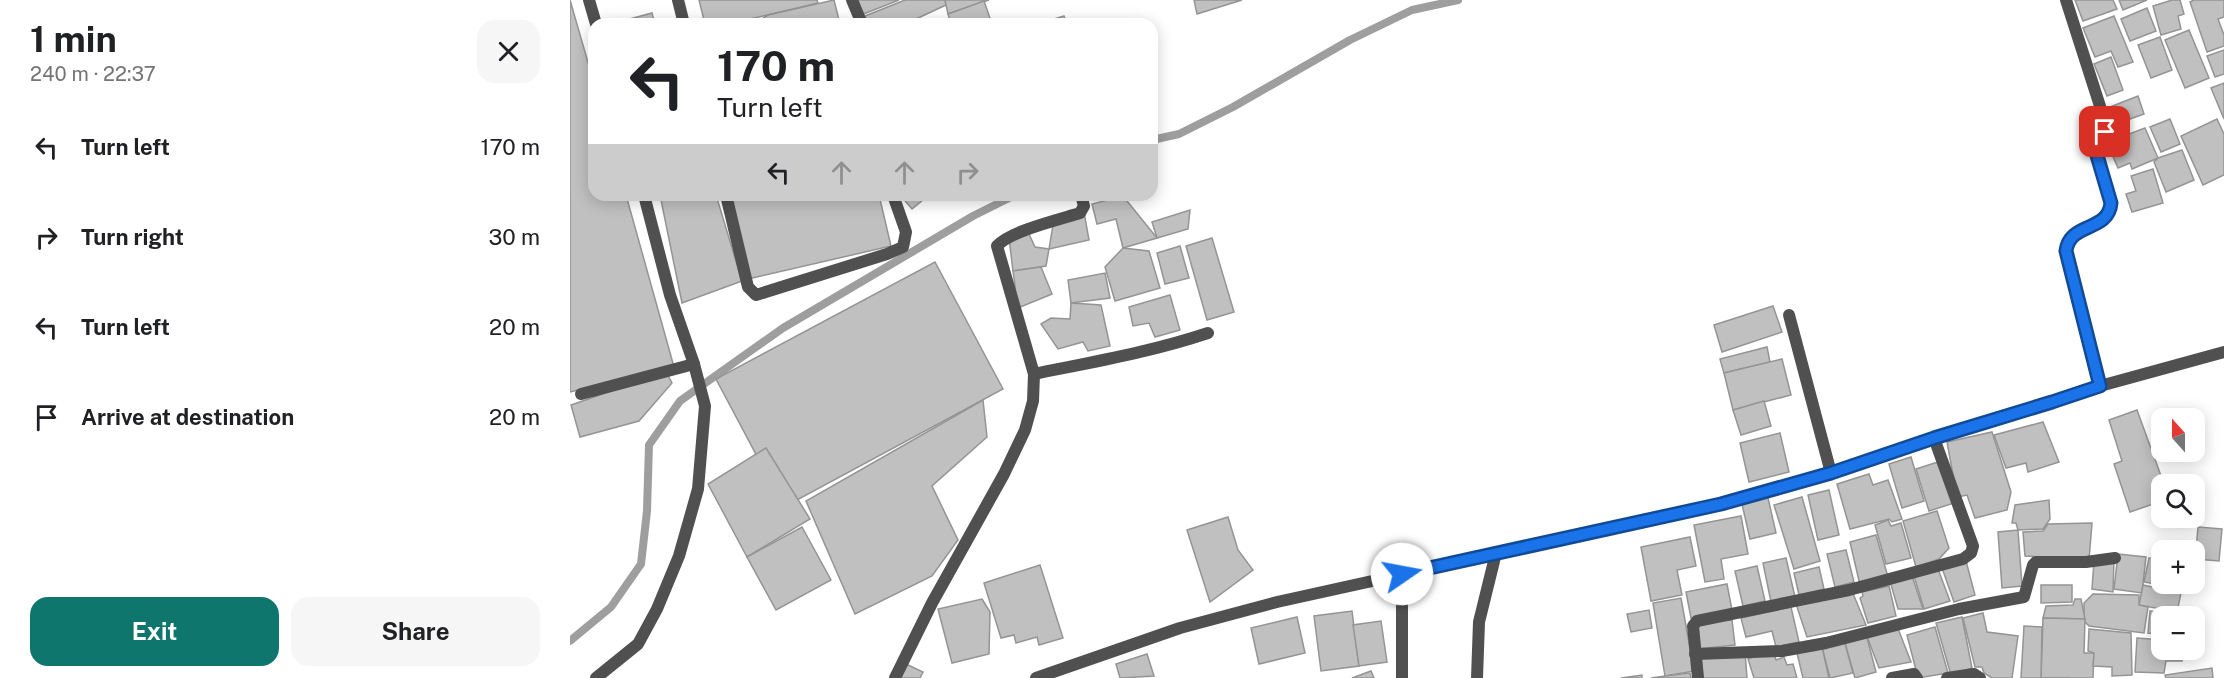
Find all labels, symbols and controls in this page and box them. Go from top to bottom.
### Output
text: 1 min [30,18,117,60]
button: close [477,20,540,83]
text: 170 m [717,41,835,90]
icon: left [618,42,696,120]
text: 240 m · 22:37 [30,62,156,86]
text: Turn left [717,91,823,123]
pin [2079,106,2130,157]
icon: arrive [2088,115,2121,148]
icon: left [30,131,63,164]
text: Turn left [81,134,170,160]
text: 170 m [480,134,540,160]
icon: left [762,156,795,189]
icon: ahead [825,156,858,189]
icon: ahead [888,156,921,189]
icon: right [951,156,984,189]
icon: right [30,221,63,254]
text: Turn right [81,224,184,250]
text: 30 m [488,224,540,250]
icon: left [30,311,63,344]
text: Turn left [81,314,170,340]
text: 20 m [489,314,540,340]
icon: arrive [30,401,63,434]
text: Arrive at destination [81,404,294,430]
text: 20 m [489,404,540,430]
north arrow [2151,408,2205,462]
map controls [2151,408,2205,660]
button: search [2151,474,2205,528]
button: + [2151,540,2205,594]
position arrow [1370,542,1434,606]
button: Exit [30,597,279,666]
button: Share [291,597,540,666]
button: − [2151,606,2205,660]

